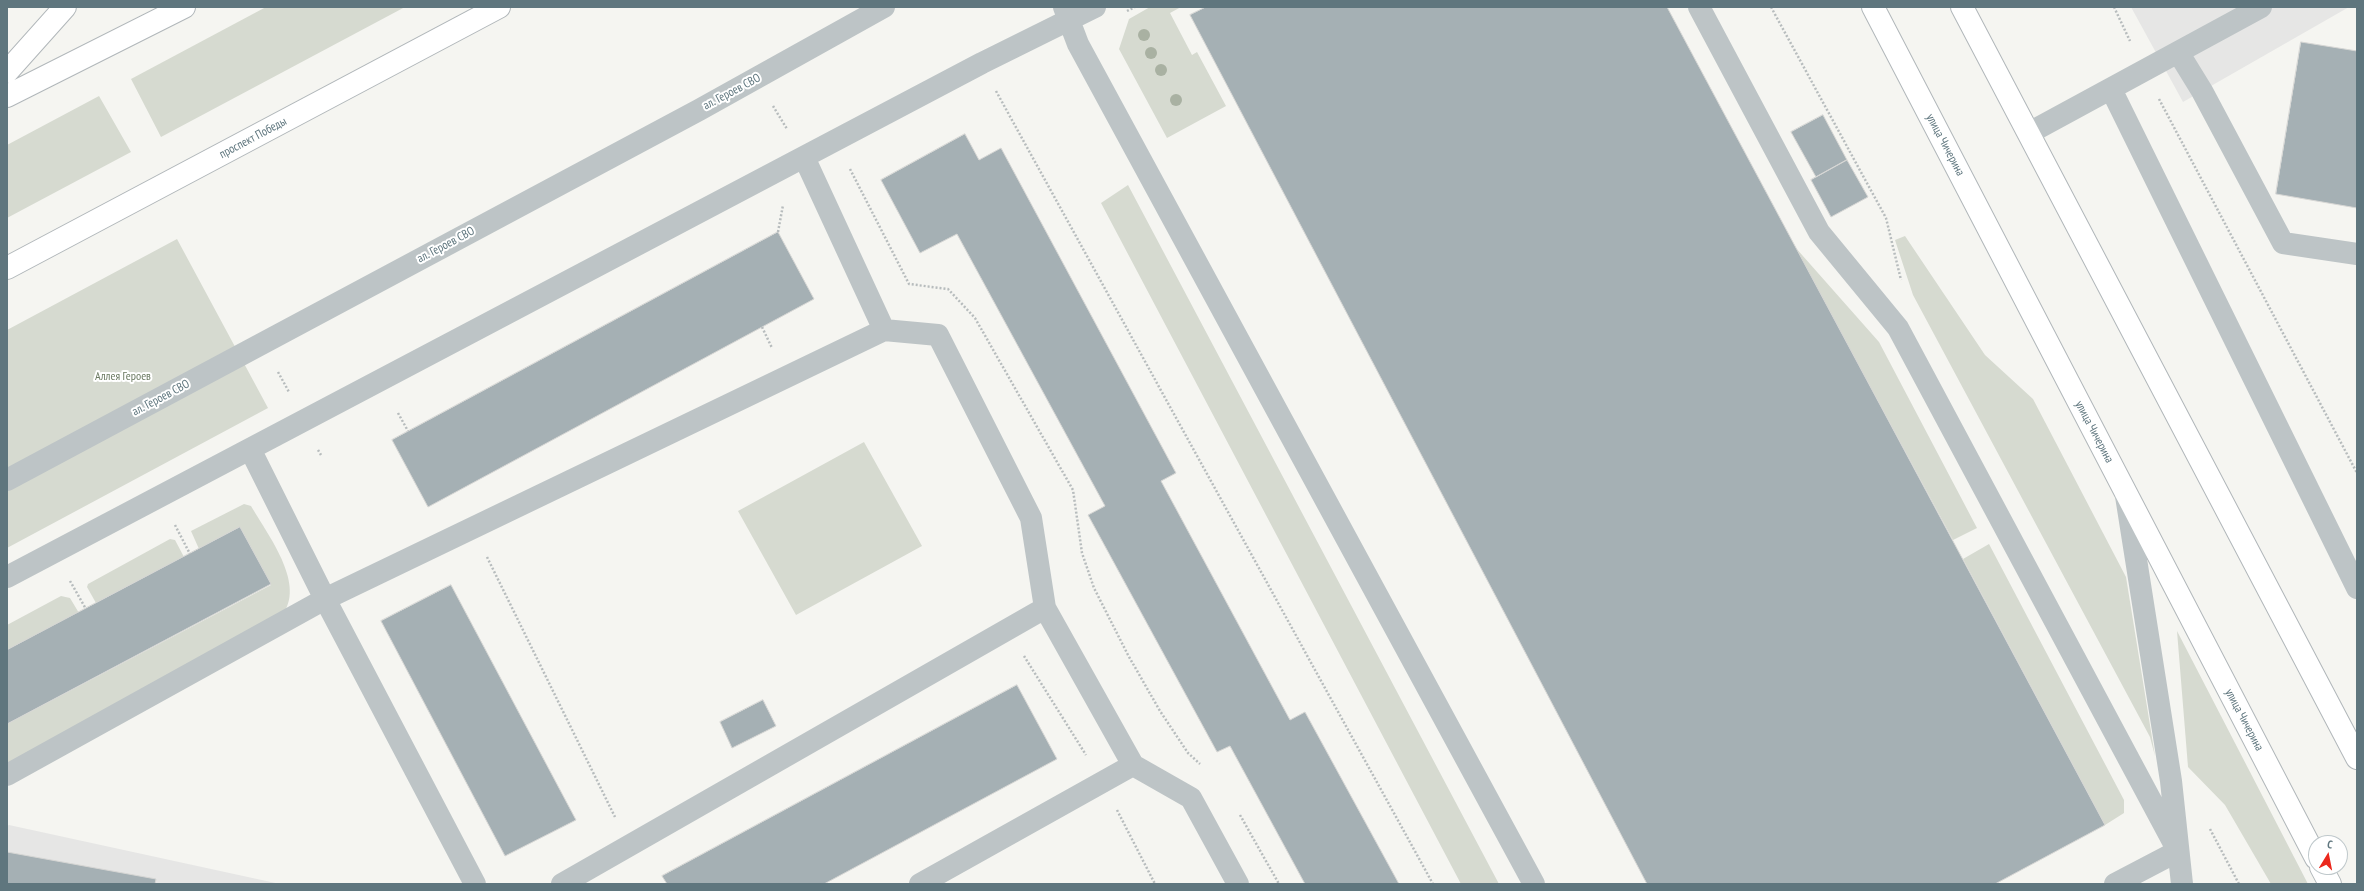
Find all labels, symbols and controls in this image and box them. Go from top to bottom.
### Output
street label: ал. Героев СВО [701,71,763,113]
street label: улица Чичерина [1923,111,1967,179]
street label: проспект Победы [217,114,289,162]
street label: ал. Героев СВО [415,224,477,266]
park label: Аллея Героев [95,370,151,384]
street label: ал. Героев СВО [130,377,192,419]
street label: улица Чичерина [2072,398,2116,466]
street label: улица Чичерина [2222,686,2266,754]
north arrow [2308,835,2348,875]
text: С [2326,837,2334,851]

